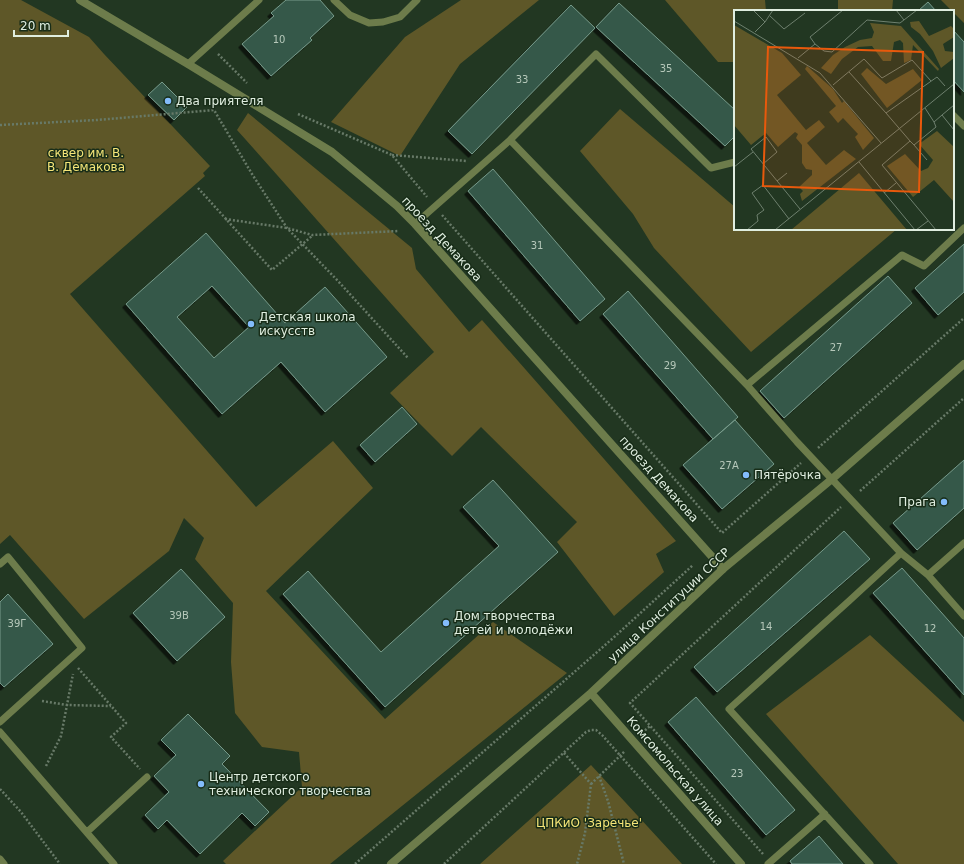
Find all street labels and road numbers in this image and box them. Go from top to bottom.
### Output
street label: проезд Демакова [399,194,485,284]
street label: проезд Демакова [617,433,701,525]
street label: улица Конституции СССР [605,545,733,665]
street label: Комсомольская улица [624,713,726,829]

